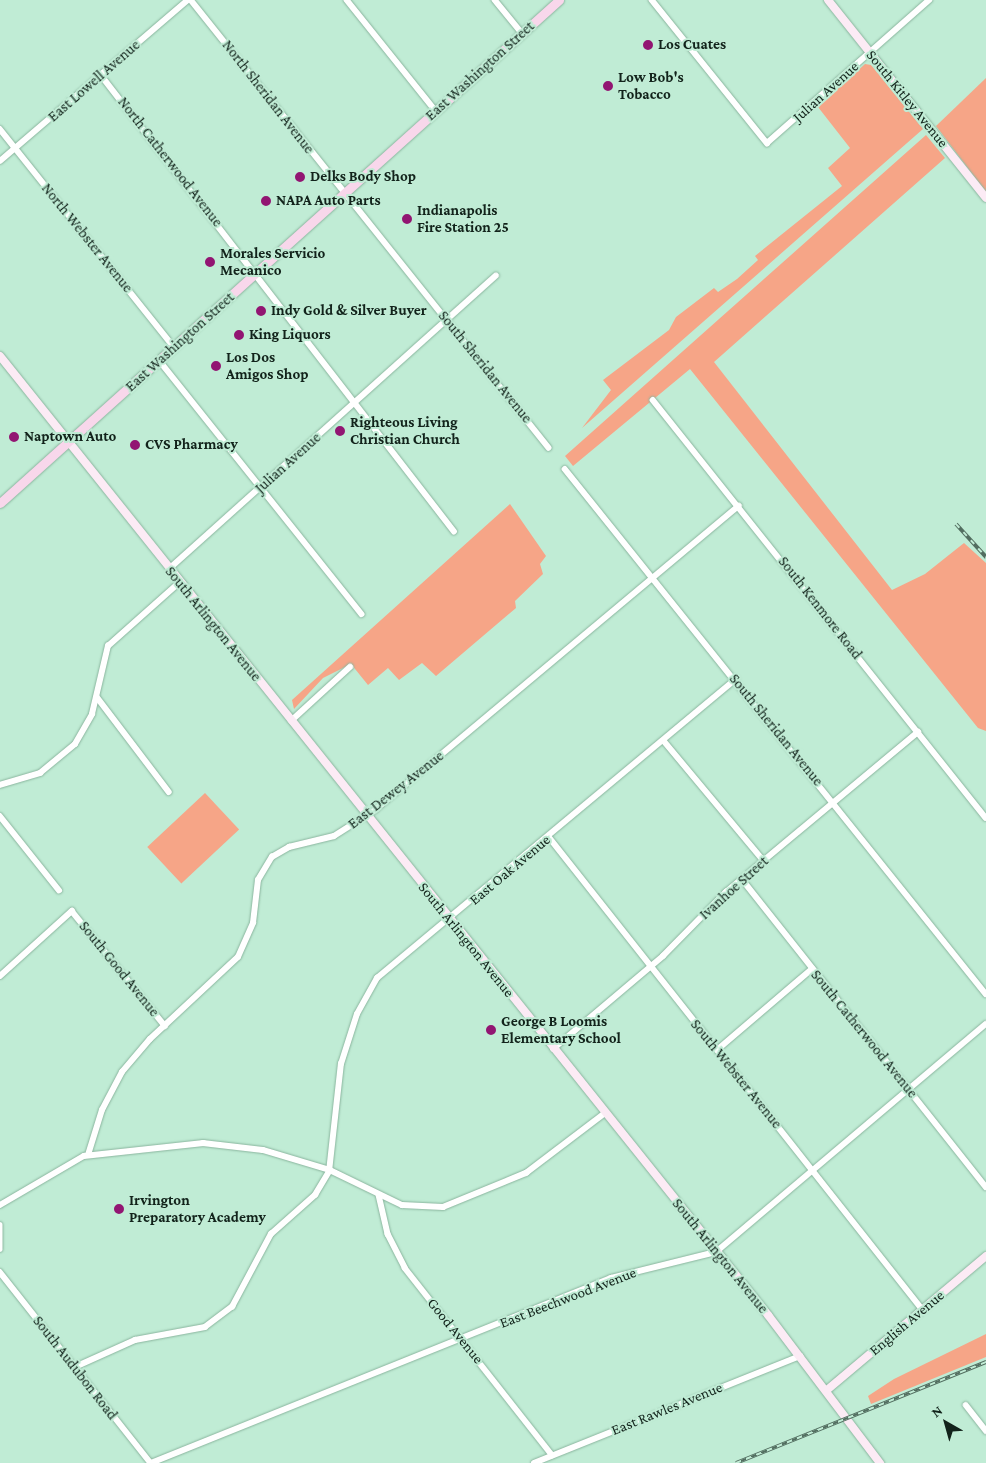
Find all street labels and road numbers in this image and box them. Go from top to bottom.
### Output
street label: East Washington Street [422,17,538,125]
street label: East Lowell Avenue [44,36,144,126]
street label: North Sheridan Avenue [218,37,318,157]
street label: South Kitley Avenue [862,47,952,151]
street label: Julian Avenue [789,58,863,126]
street label: North Catherwood Avenue [114,94,226,230]
street label: North Webster Avenue [37,180,137,296]
street label: East Washington Street [122,288,238,396]
street label: South Sheridan Avenue [434,307,536,427]
street label: Julian Avenue [251,429,325,497]
street label: South Kenmore Road [774,553,866,663]
street label: South Arlington Avenue [161,563,265,685]
street label: South Sheridan Avenue [725,670,827,790]
street label: East Dewey Avenue [344,747,448,833]
street label: East Oak Avenue [466,831,554,909]
street label: Ivanhoe Street [696,852,772,924]
street label: South Arlington Avenue [414,879,518,1001]
street label: South Good Avenue [75,918,163,1020]
street label: South Catherwood Avenue [807,966,921,1102]
street label: South Webster Avenue [686,1016,786,1132]
street label: South Arlington Avenue [668,1195,772,1317]
street label: East Beechwood Avenue [497,1264,639,1332]
street label: English Avenue [866,1286,948,1360]
street label: Good Avenue [423,1295,487,1367]
street label: South Audubon Road [29,1312,121,1424]
street label: East Rawles Avenue [609,1379,725,1439]

